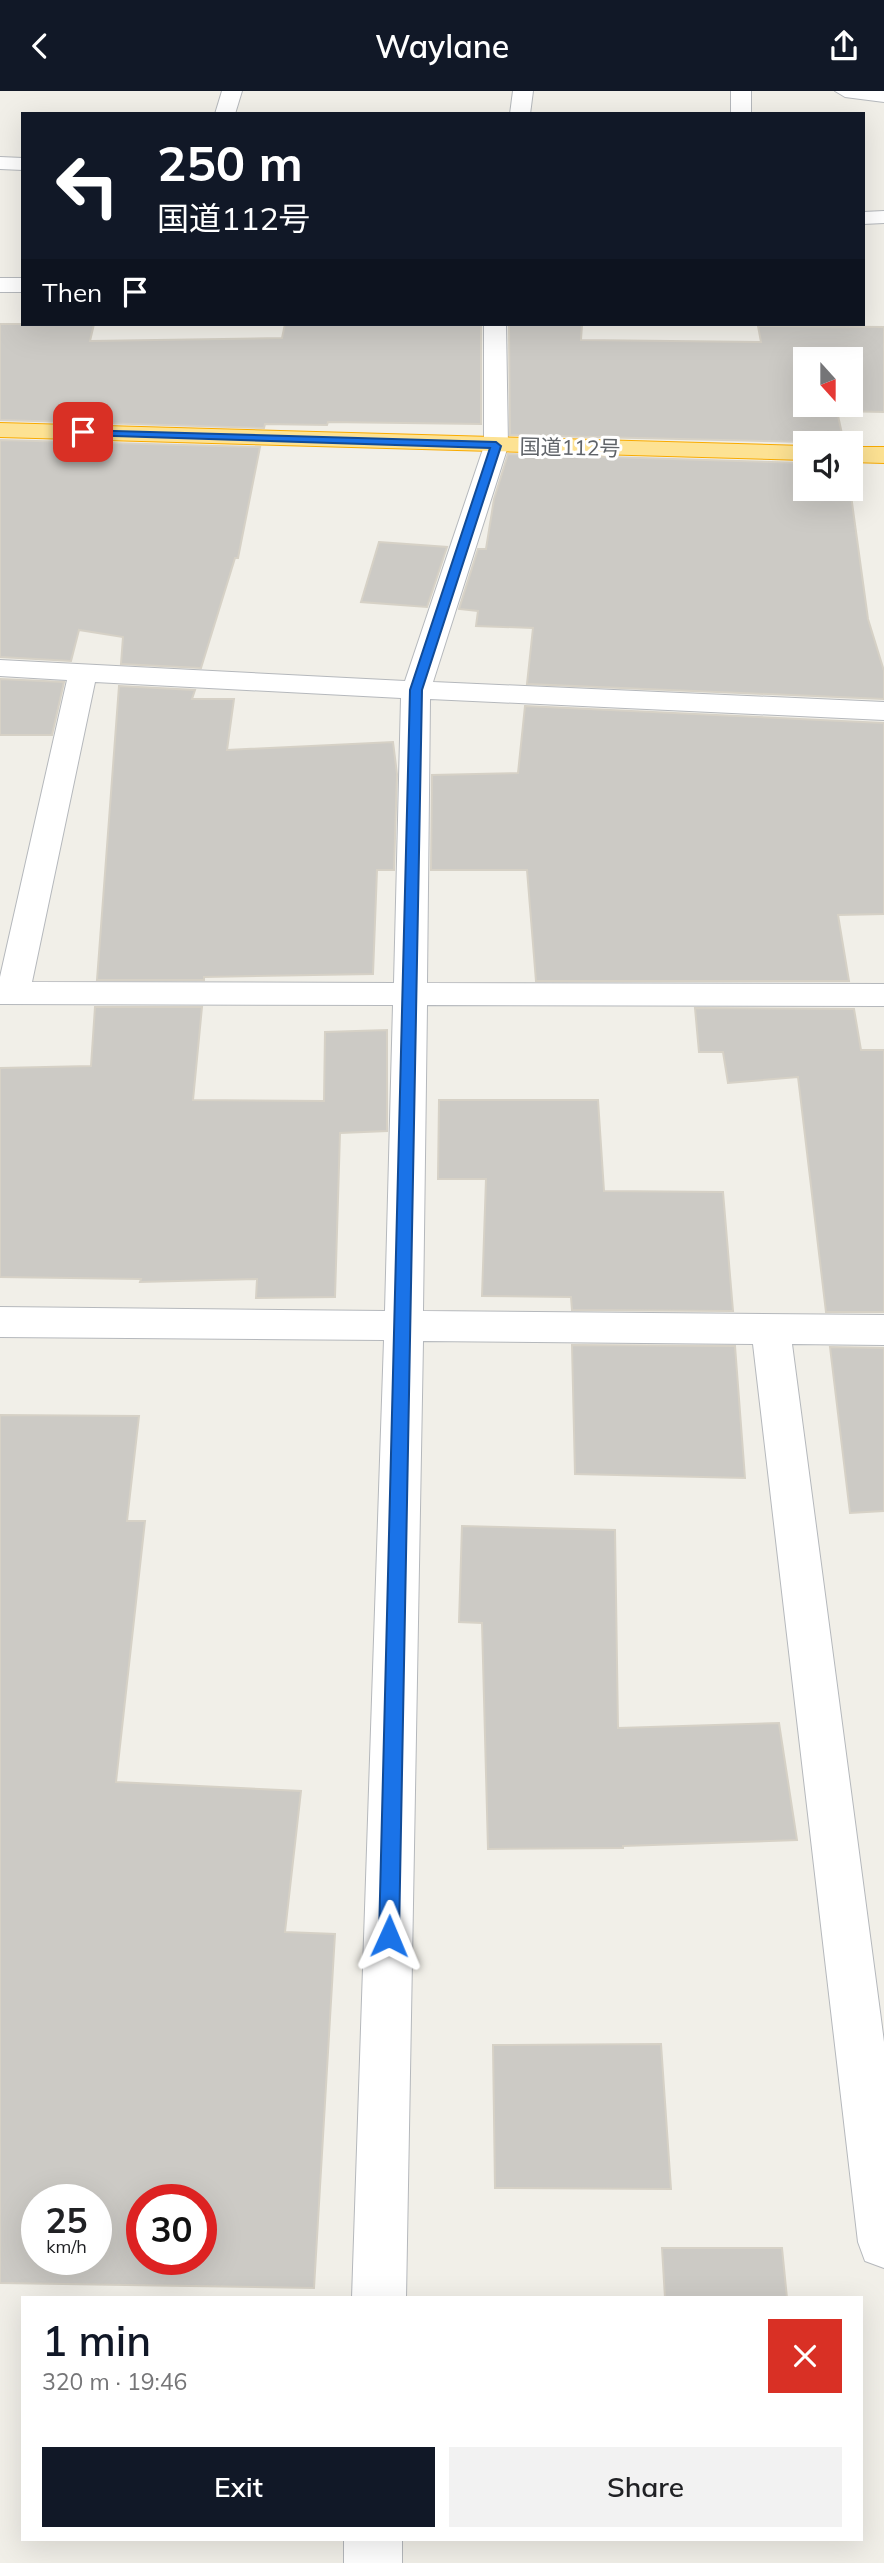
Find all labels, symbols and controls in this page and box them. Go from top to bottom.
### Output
text: Waylane [375,26,509,66]
icon: back [21,27,59,65]
icon: share [825,27,863,65]
text: 250 m [157,132,303,193]
icon: left [42,140,133,231]
text: 国道112号 [157,198,311,238]
icon: arrive [116,273,154,311]
text: Then [42,276,102,309]
north arrow [793,347,863,417]
map controls [793,347,863,501]
pin [53,402,113,462]
icon: arrive [64,413,102,451]
button: sound [793,431,863,501]
street label: 国道112号 [519,433,621,461]
position arrow [352,1899,426,1973]
speed limit sign: 30 [126,2184,217,2275]
text: 25 [45,2198,88,2242]
text: km/h [46,2235,87,2258]
text: 1 min [42,2314,151,2367]
button: close [768,2319,842,2393]
text: 320 m · 19:46 [42,2367,187,2396]
button: Exit [42,2447,435,2527]
button: Share [449,2447,842,2527]

